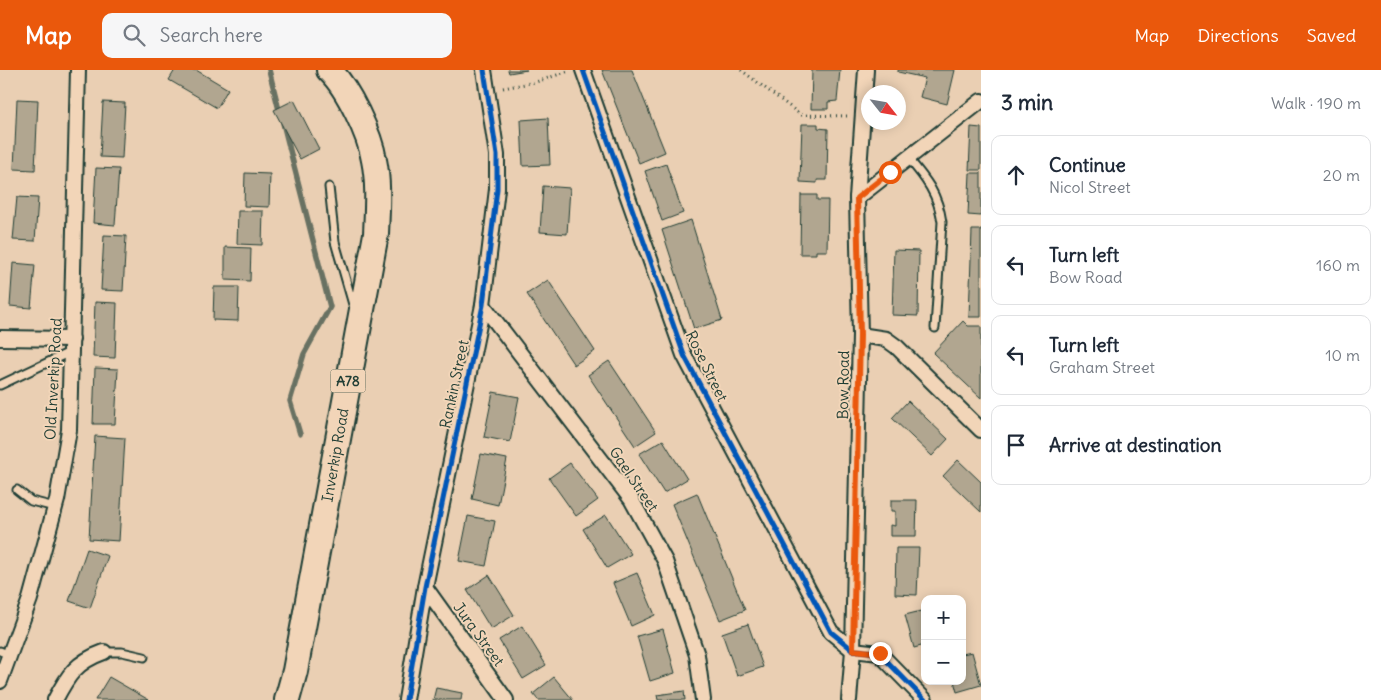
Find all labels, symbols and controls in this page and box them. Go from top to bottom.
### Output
search box [102,13,452,58]
text: Map [25,20,72,50]
icon: search [120,21,148,49]
text: Search here [160,23,263,47]
text: Map [1134,24,1169,47]
text: Directions [1197,24,1279,47]
text: Saved [1307,24,1356,47]
north arrow [861,85,906,130]
text: 3 min [1001,89,1053,116]
text: Walk · 190 m [1271,93,1361,113]
text: Continue [1049,153,1126,177]
route start [879,161,902,184]
icon: ahead [1002,161,1030,189]
text: 20 m [1323,165,1360,185]
text: Nicol Street [1049,177,1131,197]
text: Turn left [1049,243,1119,267]
icon: left [1002,251,1030,279]
text: 160 m [1316,255,1360,275]
text: Bow Road [1049,267,1122,287]
street label: Old Inverkip Road [40,317,66,440]
street label: Rose Street [682,328,732,404]
text: Turn left [1049,333,1119,357]
street label: Rankin Street [435,338,473,430]
icon: left [1002,341,1030,369]
text: 10 m [1325,345,1360,365]
street label: Bow Road [833,350,853,420]
text: Graham Street [1049,357,1155,377]
road number: A78 [330,370,366,392]
street label: Inverkip Road [317,407,353,503]
icon: arrive [1002,431,1030,459]
text: Arrive at destination [1049,433,1222,457]
street label: Gael Street [605,443,663,515]
map controls [921,595,966,685]
button: + [921,595,966,640]
street label: Jura Street [449,598,509,670]
button: − [921,640,966,685]
route end [869,642,892,665]

